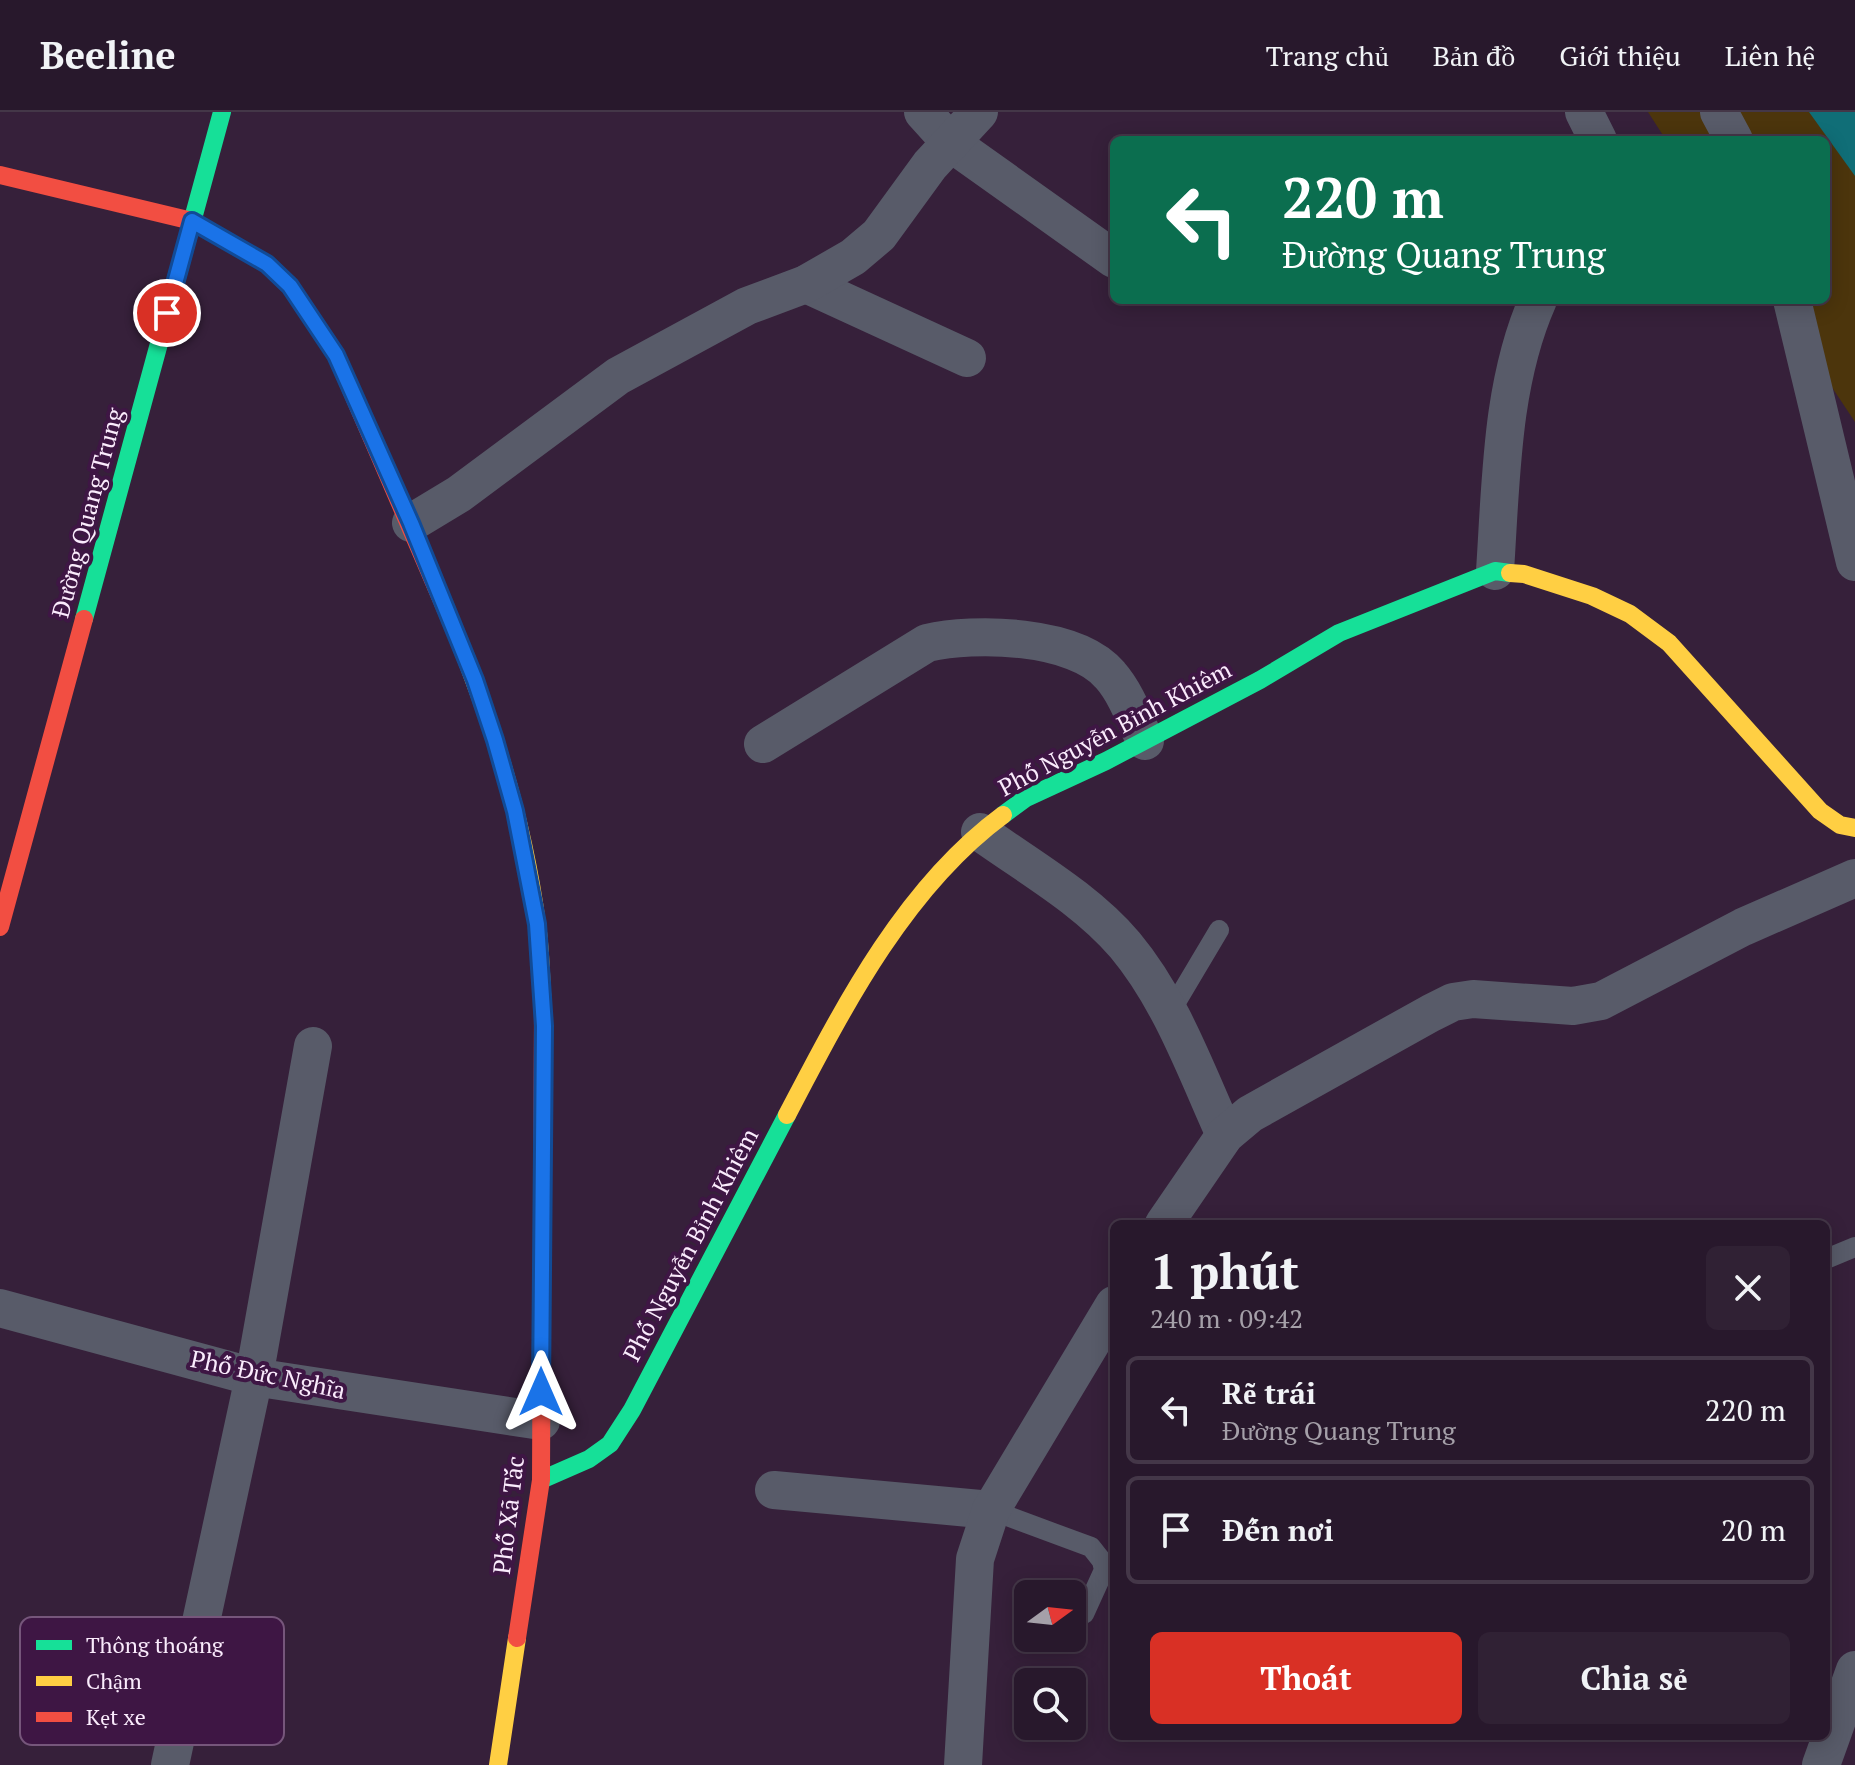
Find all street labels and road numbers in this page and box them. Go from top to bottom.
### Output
street label: Đường Quang Trung [44,404,131,621]
street label: Phố Nguyễn Bỉnh Khiêm [992,653,1237,803]
street label: Phố Nguyễn Bỉnh Khiêm [615,1122,765,1367]
street label: Phố Đức Nghĩa [188,1342,349,1406]
street label: Phố Xã Tắc [485,1454,531,1576]

